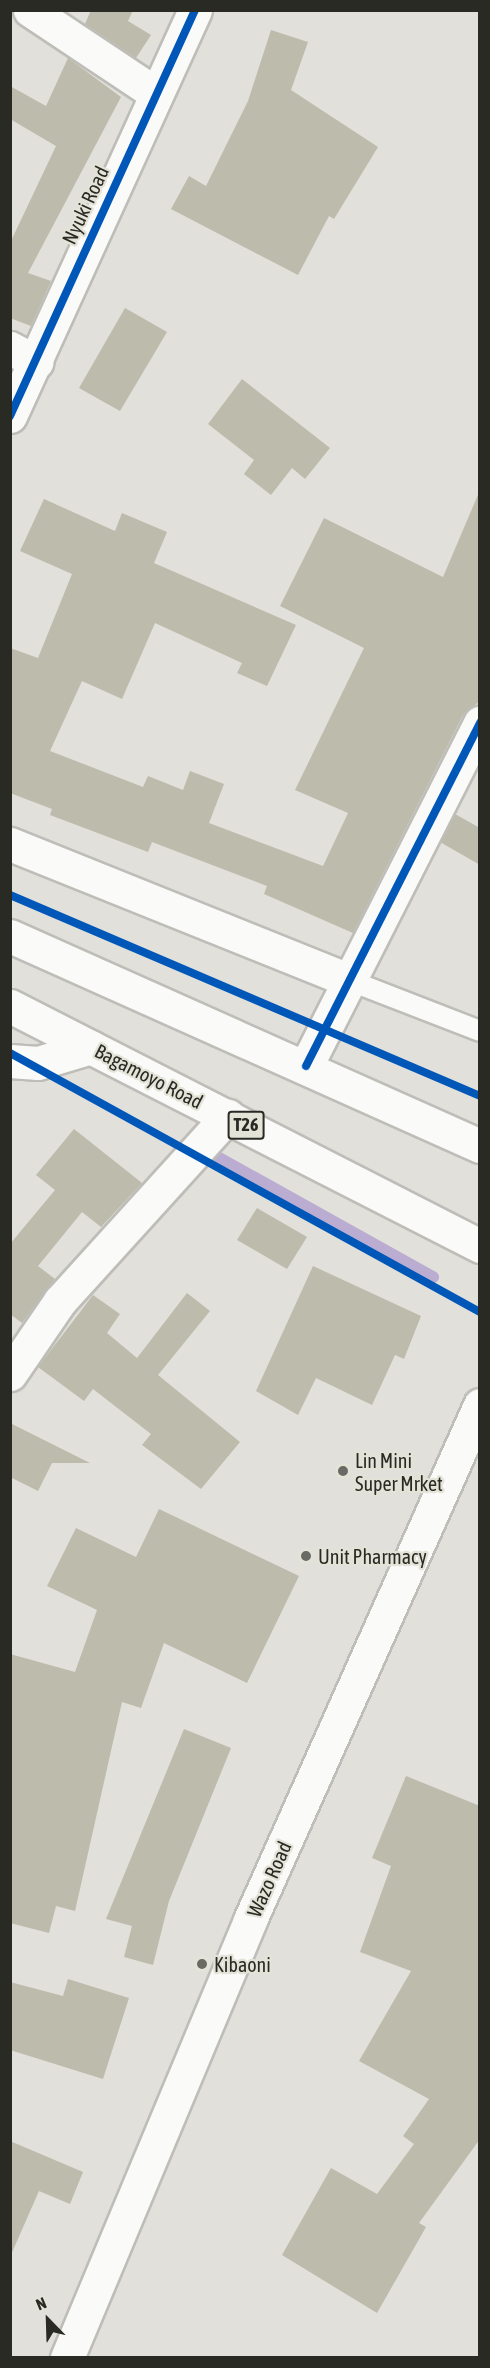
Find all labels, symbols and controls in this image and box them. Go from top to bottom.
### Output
street label: Nyuki Road [56,162,114,248]
street label: Bagamoyo Road [91,1038,207,1114]
road number: T26 [226,1110,266,1140]
place label: Lin Mini Super Mrket [355,1448,443,1495]
marker: Lin Mini Super Mrket [336,1464,350,1478]
place label: Unit Pharmacy [318,1544,427,1568]
marker: Unit Pharmacy [299,1549,313,1563]
street label: Wazo Road [242,1837,296,1921]
place label: Kibaoni [214,1952,271,1976]
marker: Kibaoni [195,1957,209,1971]
north arrow [18,2290,78,2350]
text: N [33,2293,49,2314]

